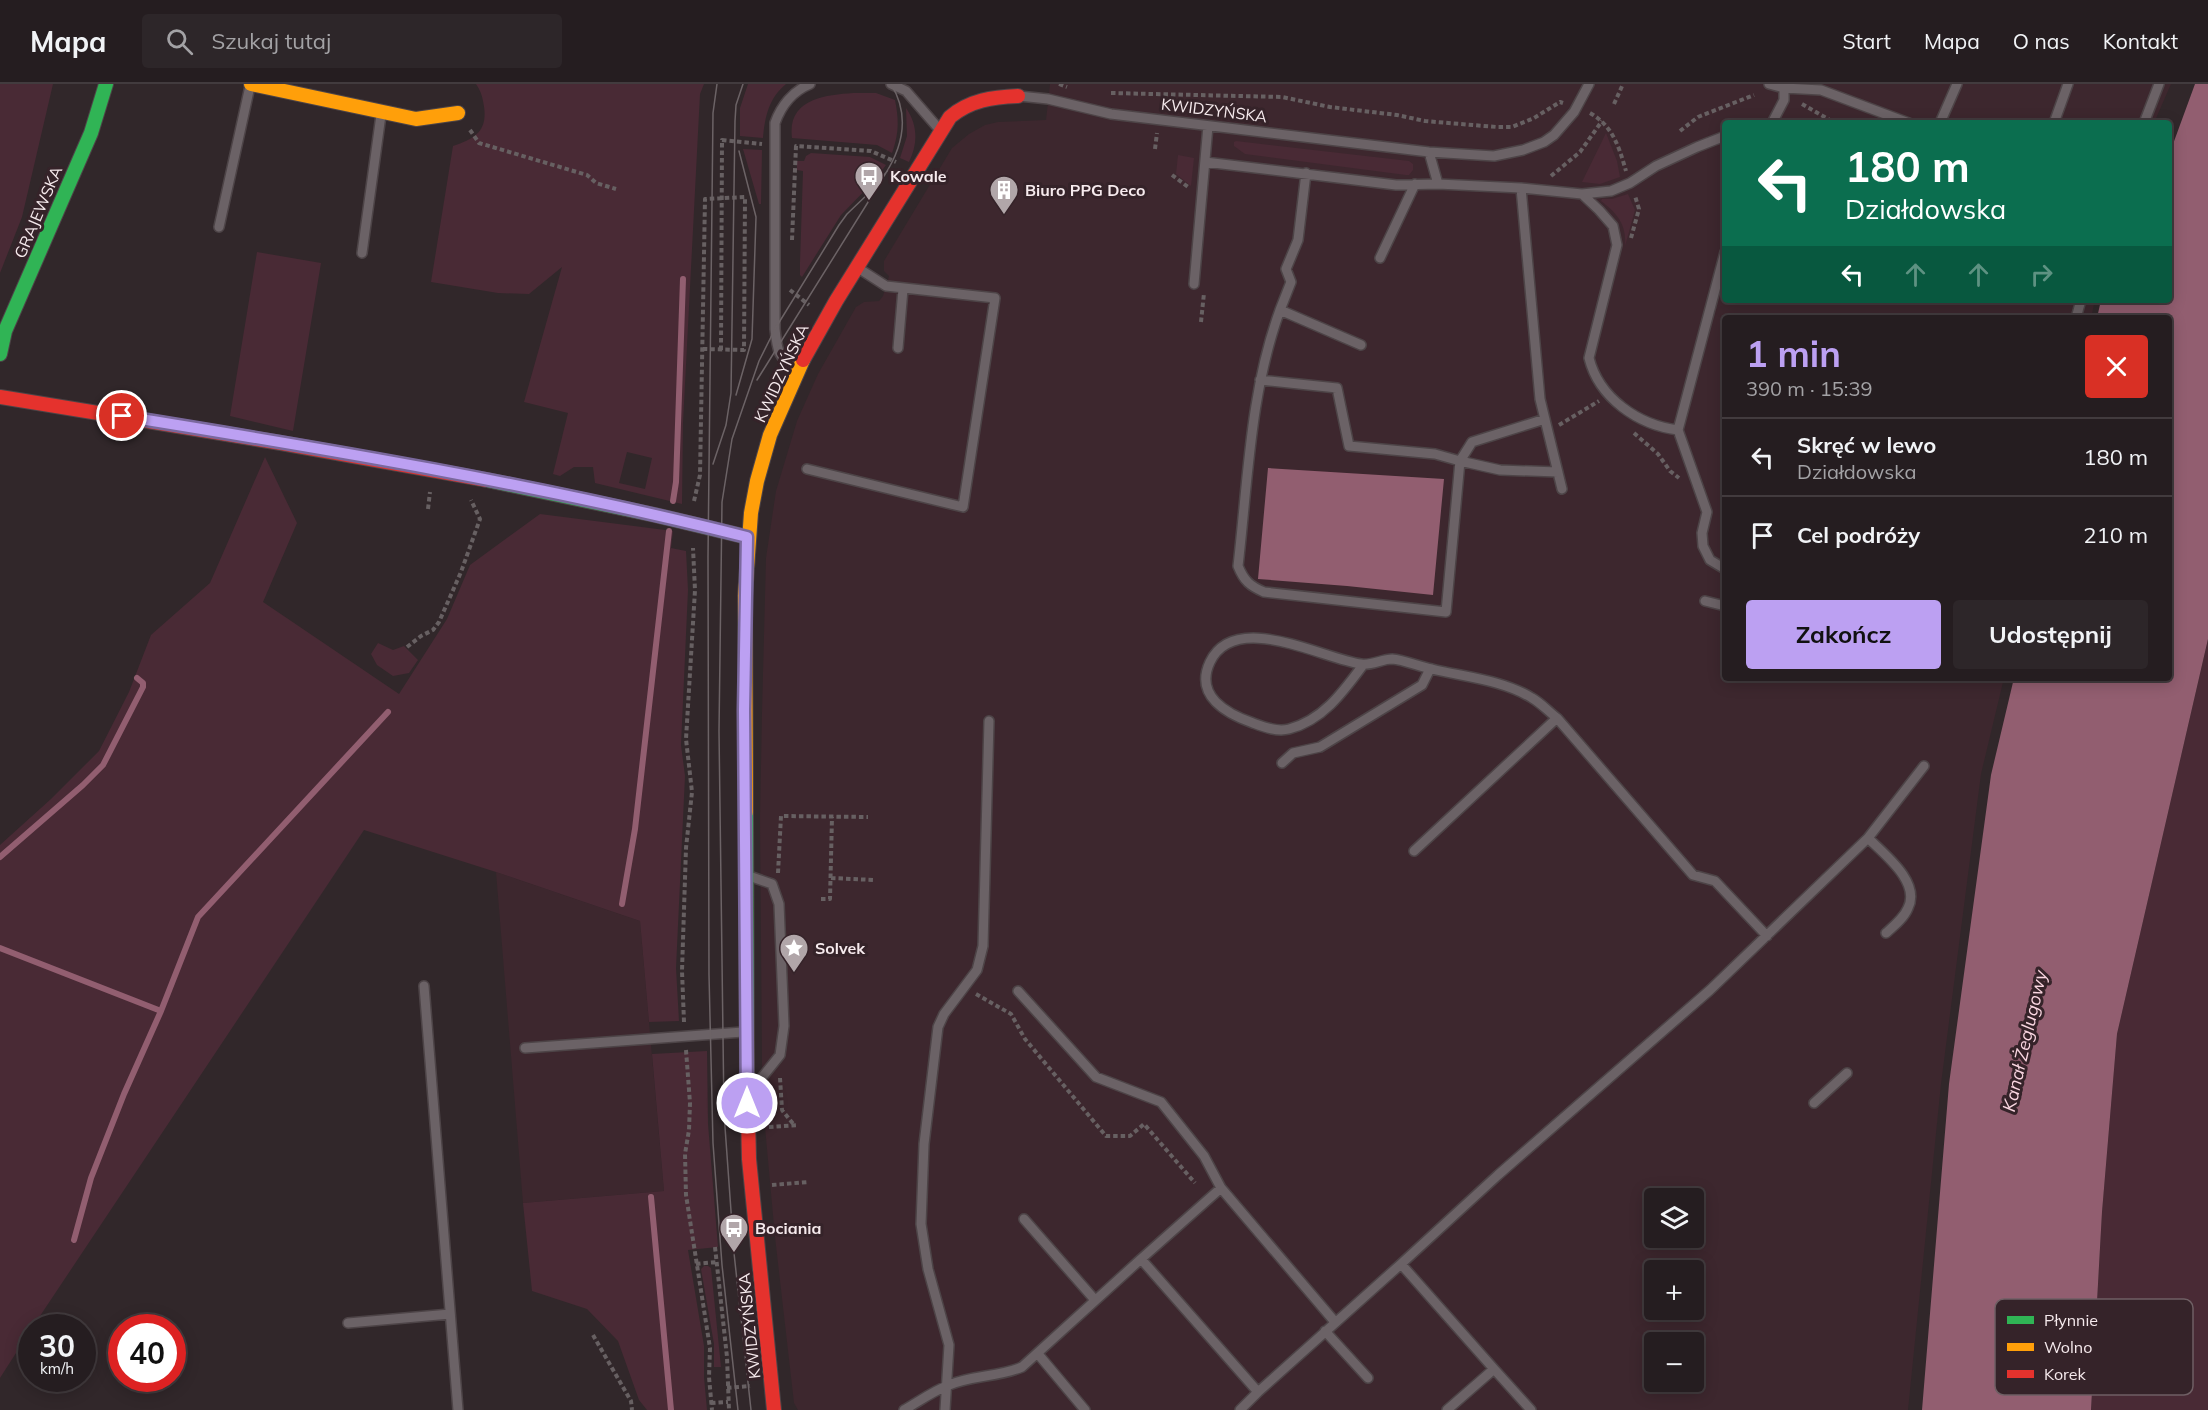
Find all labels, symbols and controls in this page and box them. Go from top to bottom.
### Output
search box [142,14,562,68]
text: Mapa [30,24,106,59]
icon: search [163,25,196,58]
text: Szukaj tutaj [211,27,331,55]
text: Start [1842,28,1891,54]
text: Mapa [1924,28,1980,54]
text: O nas [2013,28,2070,54]
text: Kontakt [2103,28,2178,54]
street label: KWIDZYŃSKA [1160,94,1268,126]
text: 180 m [1845,140,1970,193]
icon: left [1746,144,1824,222]
bus stop icon: Kowale [853,160,885,202]
street label: GRAJEWSKA [10,163,66,261]
place label: Kowale [890,166,947,186]
building icon: Biuro PPG Deco [988,174,1020,216]
place label: Biuro PPG Deco [1025,180,1146,200]
text: Działdowska [1845,192,2006,226]
icon: left [1836,258,1869,291]
icon: ahead [1899,258,1932,291]
icon: ahead [1962,258,1995,291]
icon: right [2025,258,2058,291]
street label: KWIDZYŃSKA [749,320,813,425]
text: 1 min [1746,331,1841,376]
button: close [2085,335,2148,398]
text: 390 m · 15:39 [1746,376,1872,401]
pin [96,390,147,441]
icon: arrive [105,399,138,432]
text: Skręć w lewo [1797,431,1936,459]
icon: left [1746,441,1779,474]
text: 180 m [2083,443,2148,471]
text: Działdowska [1797,459,1916,484]
icon: arrive [1746,519,1779,552]
text: Cel podróży [1797,521,1920,549]
text: 210 m [2083,521,2148,549]
button: Zakończ [1746,600,1941,669]
button: Udostępnij [1953,600,2148,669]
place icon: Solvek [778,932,810,974]
place label: Solvek [815,938,866,958]
water label: Kanał Żeglugowy [1997,966,2052,1114]
position arrow [715,1071,779,1135]
map controls [1644,1188,1704,1392]
button: layers [1644,1188,1704,1248]
bus stop icon: Bociania [718,1212,750,1254]
place label: Bociania [755,1218,821,1238]
button: + [1644,1260,1704,1320]
street label: KWIDZYŃSKA [733,1272,765,1380]
legend [1995,1299,2193,1395]
text: Płynnie [2044,1310,2098,1330]
speed limit sign: 40 [108,1314,186,1392]
text: 30 [39,1327,75,1365]
button: − [1644,1332,1704,1392]
text: Wolno [2044,1337,2092,1357]
text: km/h [40,1359,74,1378]
text: Korek [2044,1364,2087,1384]

